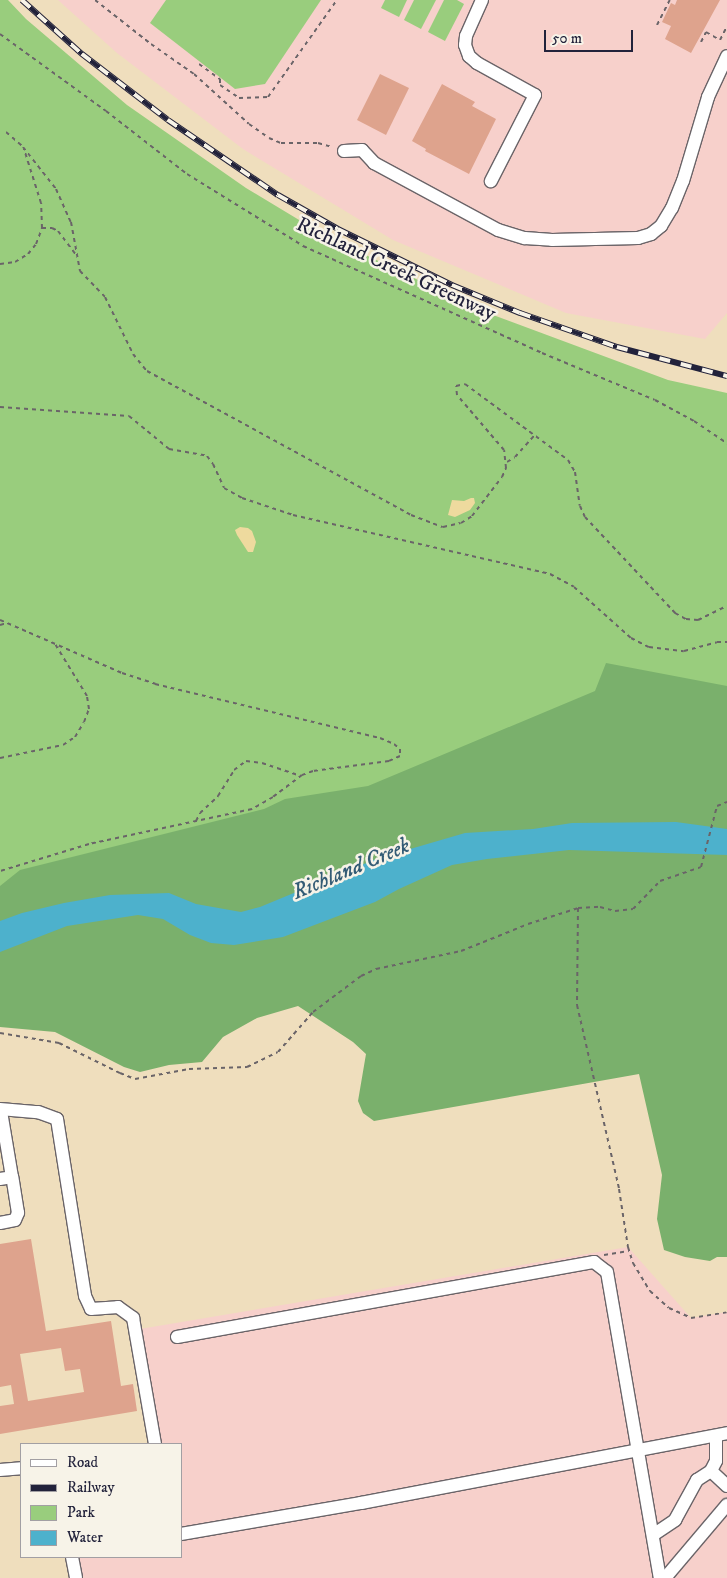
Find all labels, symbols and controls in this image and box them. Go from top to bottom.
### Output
scale bar [547,20,636,52]
text: 50 m [552,29,582,48]
street label: Richland Creek Greenway [292,212,500,326]
water label: Richland Creek [288,832,414,906]
legend [20,1443,182,1558]
text: Road [67,1453,98,1472]
text: Railway [67,1478,115,1497]
text: Park [67,1503,95,1522]
text: Water [67,1528,103,1547]

